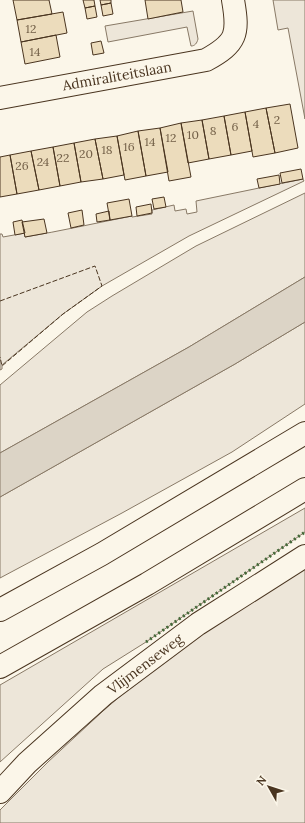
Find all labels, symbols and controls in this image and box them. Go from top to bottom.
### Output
house number: 12 [26,21,36,36]
house number: 14 [30,44,41,59]
street label: Admiraliteitslaan [60,57,173,95]
house number: 2 [274,112,280,127]
house number: 4 [253,116,260,131]
house number: 6 [232,119,239,134]
house number: 8 [210,123,217,138]
house number: 10 [187,127,199,142]
house number: 12 [166,130,176,145]
house number: 14 [145,134,156,149]
house number: 16 [123,139,135,154]
house number: 18 [101,142,113,157]
house number: 20 [79,146,93,161]
house number: 22 [57,150,69,165]
house number: 24 [37,154,50,169]
house number: 26 [15,158,29,173]
street label: Vlijmenseweg [103,630,186,699]
north arrow [249,767,289,807]
text: N [253,773,270,788]

